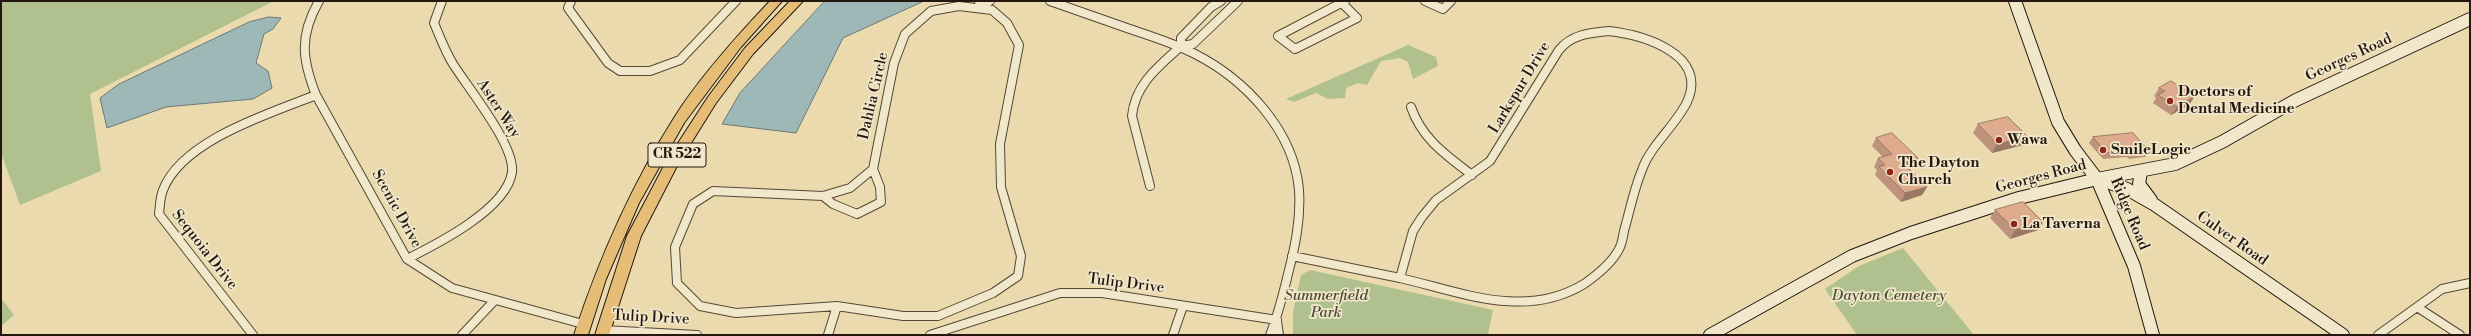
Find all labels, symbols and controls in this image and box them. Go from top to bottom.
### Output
street label: Georges Road [2303,30,2395,86]
street label: Larkspur Drive [1486,39,1554,137]
street label: Dahlia Circle [855,50,893,142]
street label: Aster Way [472,76,524,142]
place label: Doctors of Dental Medicine [2178,83,2294,118]
marker: Doctors of Dental Medicine [2165,96,2175,106]
place label: Wawa [2007,131,2048,149]
marker: Wawa [1994,135,2004,145]
place label: SmileLogic [2111,141,2191,159]
road number: CR 522 [648,143,706,167]
marker: SmileLogic [2098,145,2108,155]
place label: The Dayton Church [1898,154,1979,189]
street label: Georges Road [1994,156,2088,198]
street label: Scenic Drive [367,167,425,251]
marker: The Dayton Church [1885,167,1895,177]
street label: Ridge Road [2106,175,2152,253]
street label: Sequoia Drive [167,207,241,293]
street label: Culver Road [2193,208,2271,270]
place label: La Taverna [2022,215,2101,233]
marker: La Taverna [2009,219,2019,229]
street label: Tulip Drive [1087,270,1165,298]
park label: Summerfield Park [1284,287,1368,322]
park label: Dayton Cemetery [1832,287,1946,305]
street label: Tulip Drive [612,307,690,329]

